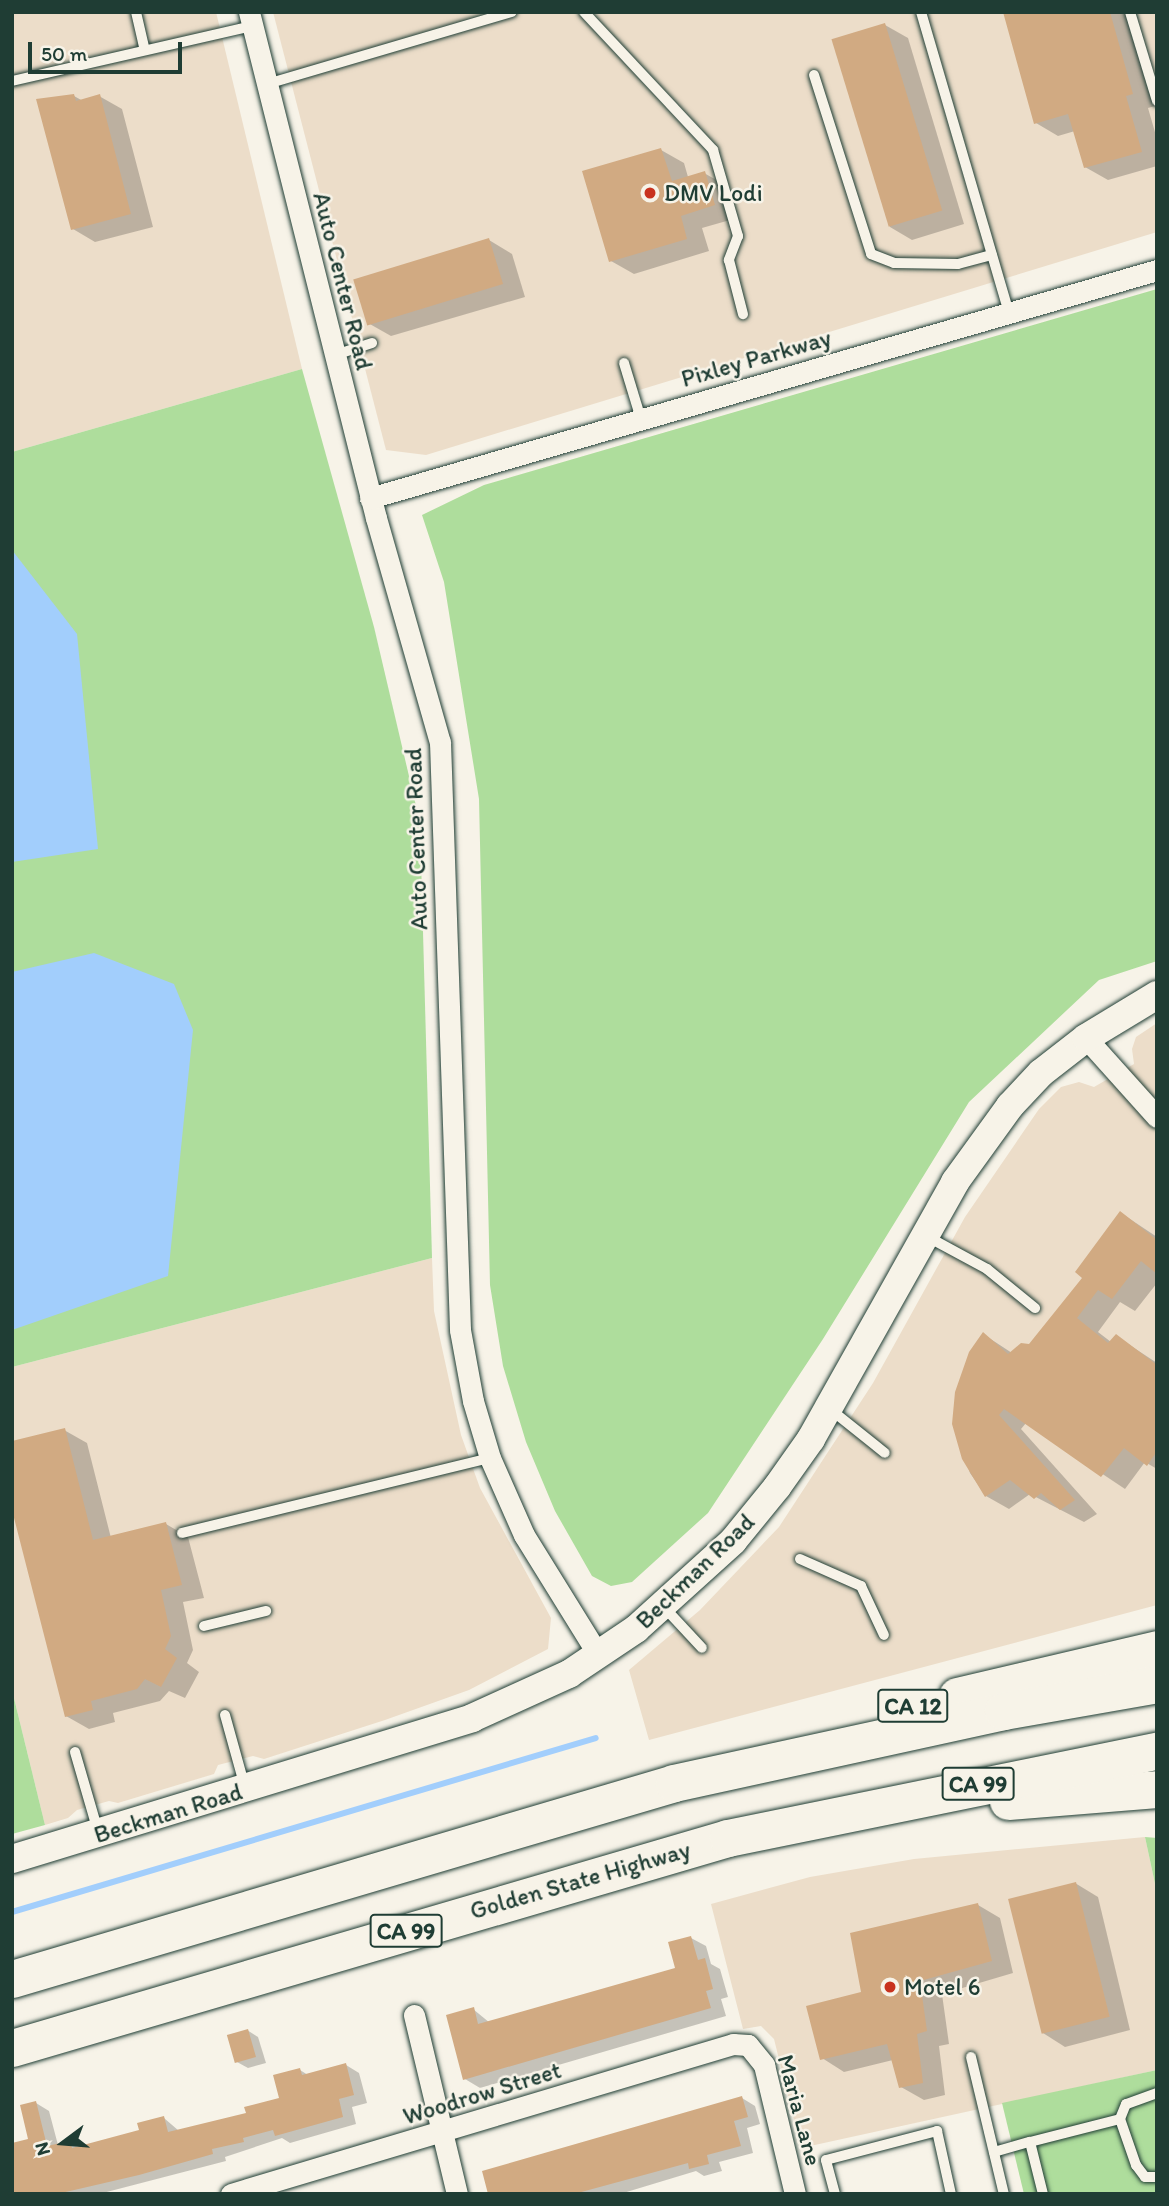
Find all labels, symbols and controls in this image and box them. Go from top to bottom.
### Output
scale bar [32,28,186,72]
text: 50 m [41,41,87,66]
place label: DMV Lodi [664,179,763,207]
marker: DMV Lodi [642,185,658,201]
street label: Auto Center Road [307,189,379,373]
street label: Pixley Parkway [678,323,834,393]
street label: Auto Center Road [398,747,434,931]
street label: Beckman Road [630,1507,760,1635]
road number: CA 12 [876,1686,950,1726]
road number: CA 99 [941,1764,1015,1804]
street label: Beckman Road [91,1777,245,1849]
street label: Golden State Highway [467,1835,693,1925]
road number: CA 99 [369,1912,443,1950]
place label: Motel 6 [904,1973,980,2001]
marker: Motel 6 [882,1979,898,1995]
street label: Maria Lane [771,2051,829,2169]
street label: Woodrow Street [399,2055,565,2131]
north arrow [28,2108,98,2178]
text: N [30,2140,55,2158]

